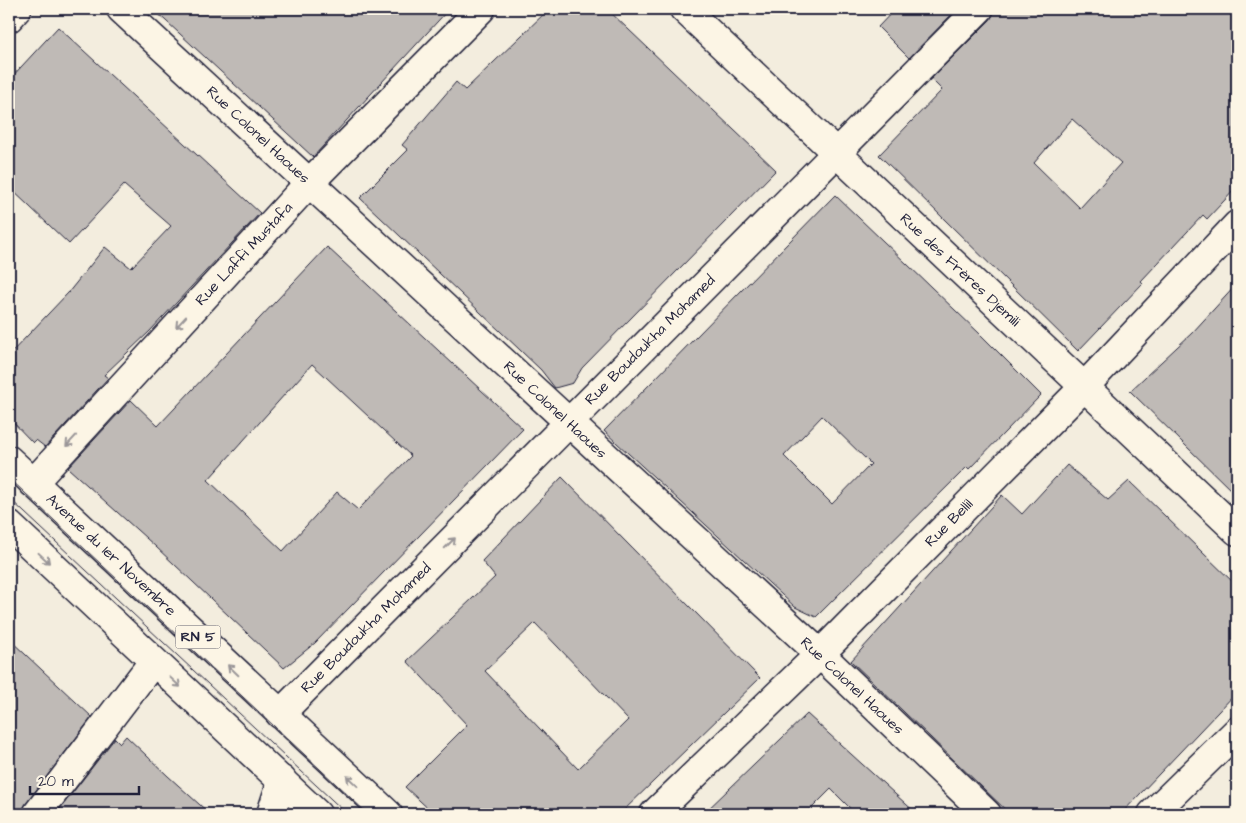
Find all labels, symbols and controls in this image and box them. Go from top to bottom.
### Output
street label: Rue Colonel Haoues [202,81,315,189]
street label: Rue Laffi Mustafa [191,197,298,310]
street label: Rue des Frères Djemili [895,209,1025,332]
street label: Rue Boudoukha Mohamed [580,270,720,410]
one-way arrow [175,315,187,328]
street label: Rue Colonel Haoues [499,356,612,464]
one-way arrow [65,435,77,447]
street label: Avenue du 1er Novembre [41,489,181,621]
street label: Rue Bellil [920,494,978,552]
one-way arrow [444,537,456,549]
one-way arrow [38,552,51,564]
street label: Rue Boudoukha Mohamed [296,558,436,698]
road number: RN 5 [176,626,220,649]
street label: Rue Colonel Haoues [796,632,909,740]
one-way arrow [227,664,239,676]
one-way arrow [169,676,182,688]
scale bar [30,763,139,795]
text: 20 m [38,771,74,792]
one-way arrow [345,775,358,787]

